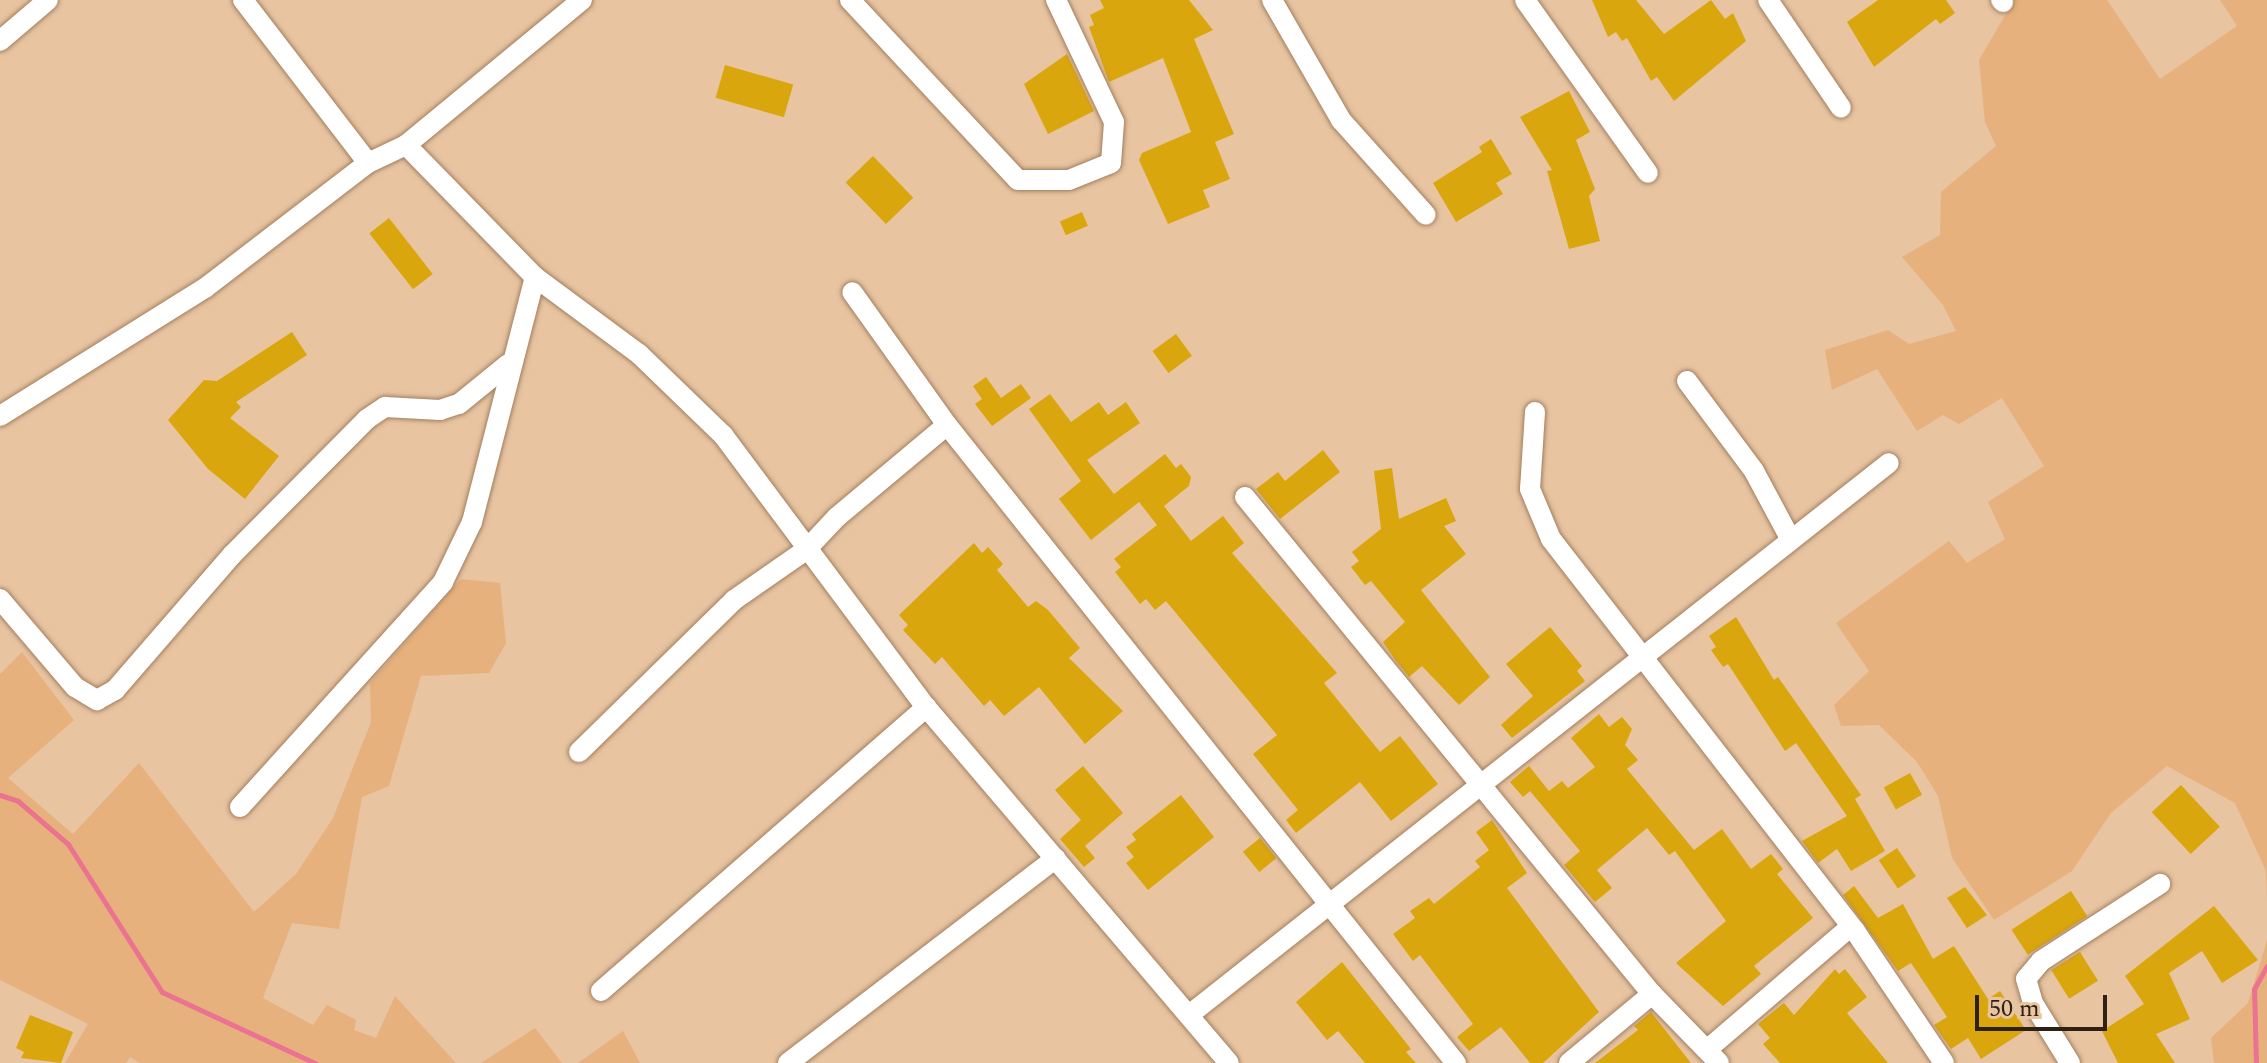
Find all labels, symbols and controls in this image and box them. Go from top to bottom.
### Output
scale bar [1979,979,2111,1029]
text: 50 m [1989,991,2040,1027]

